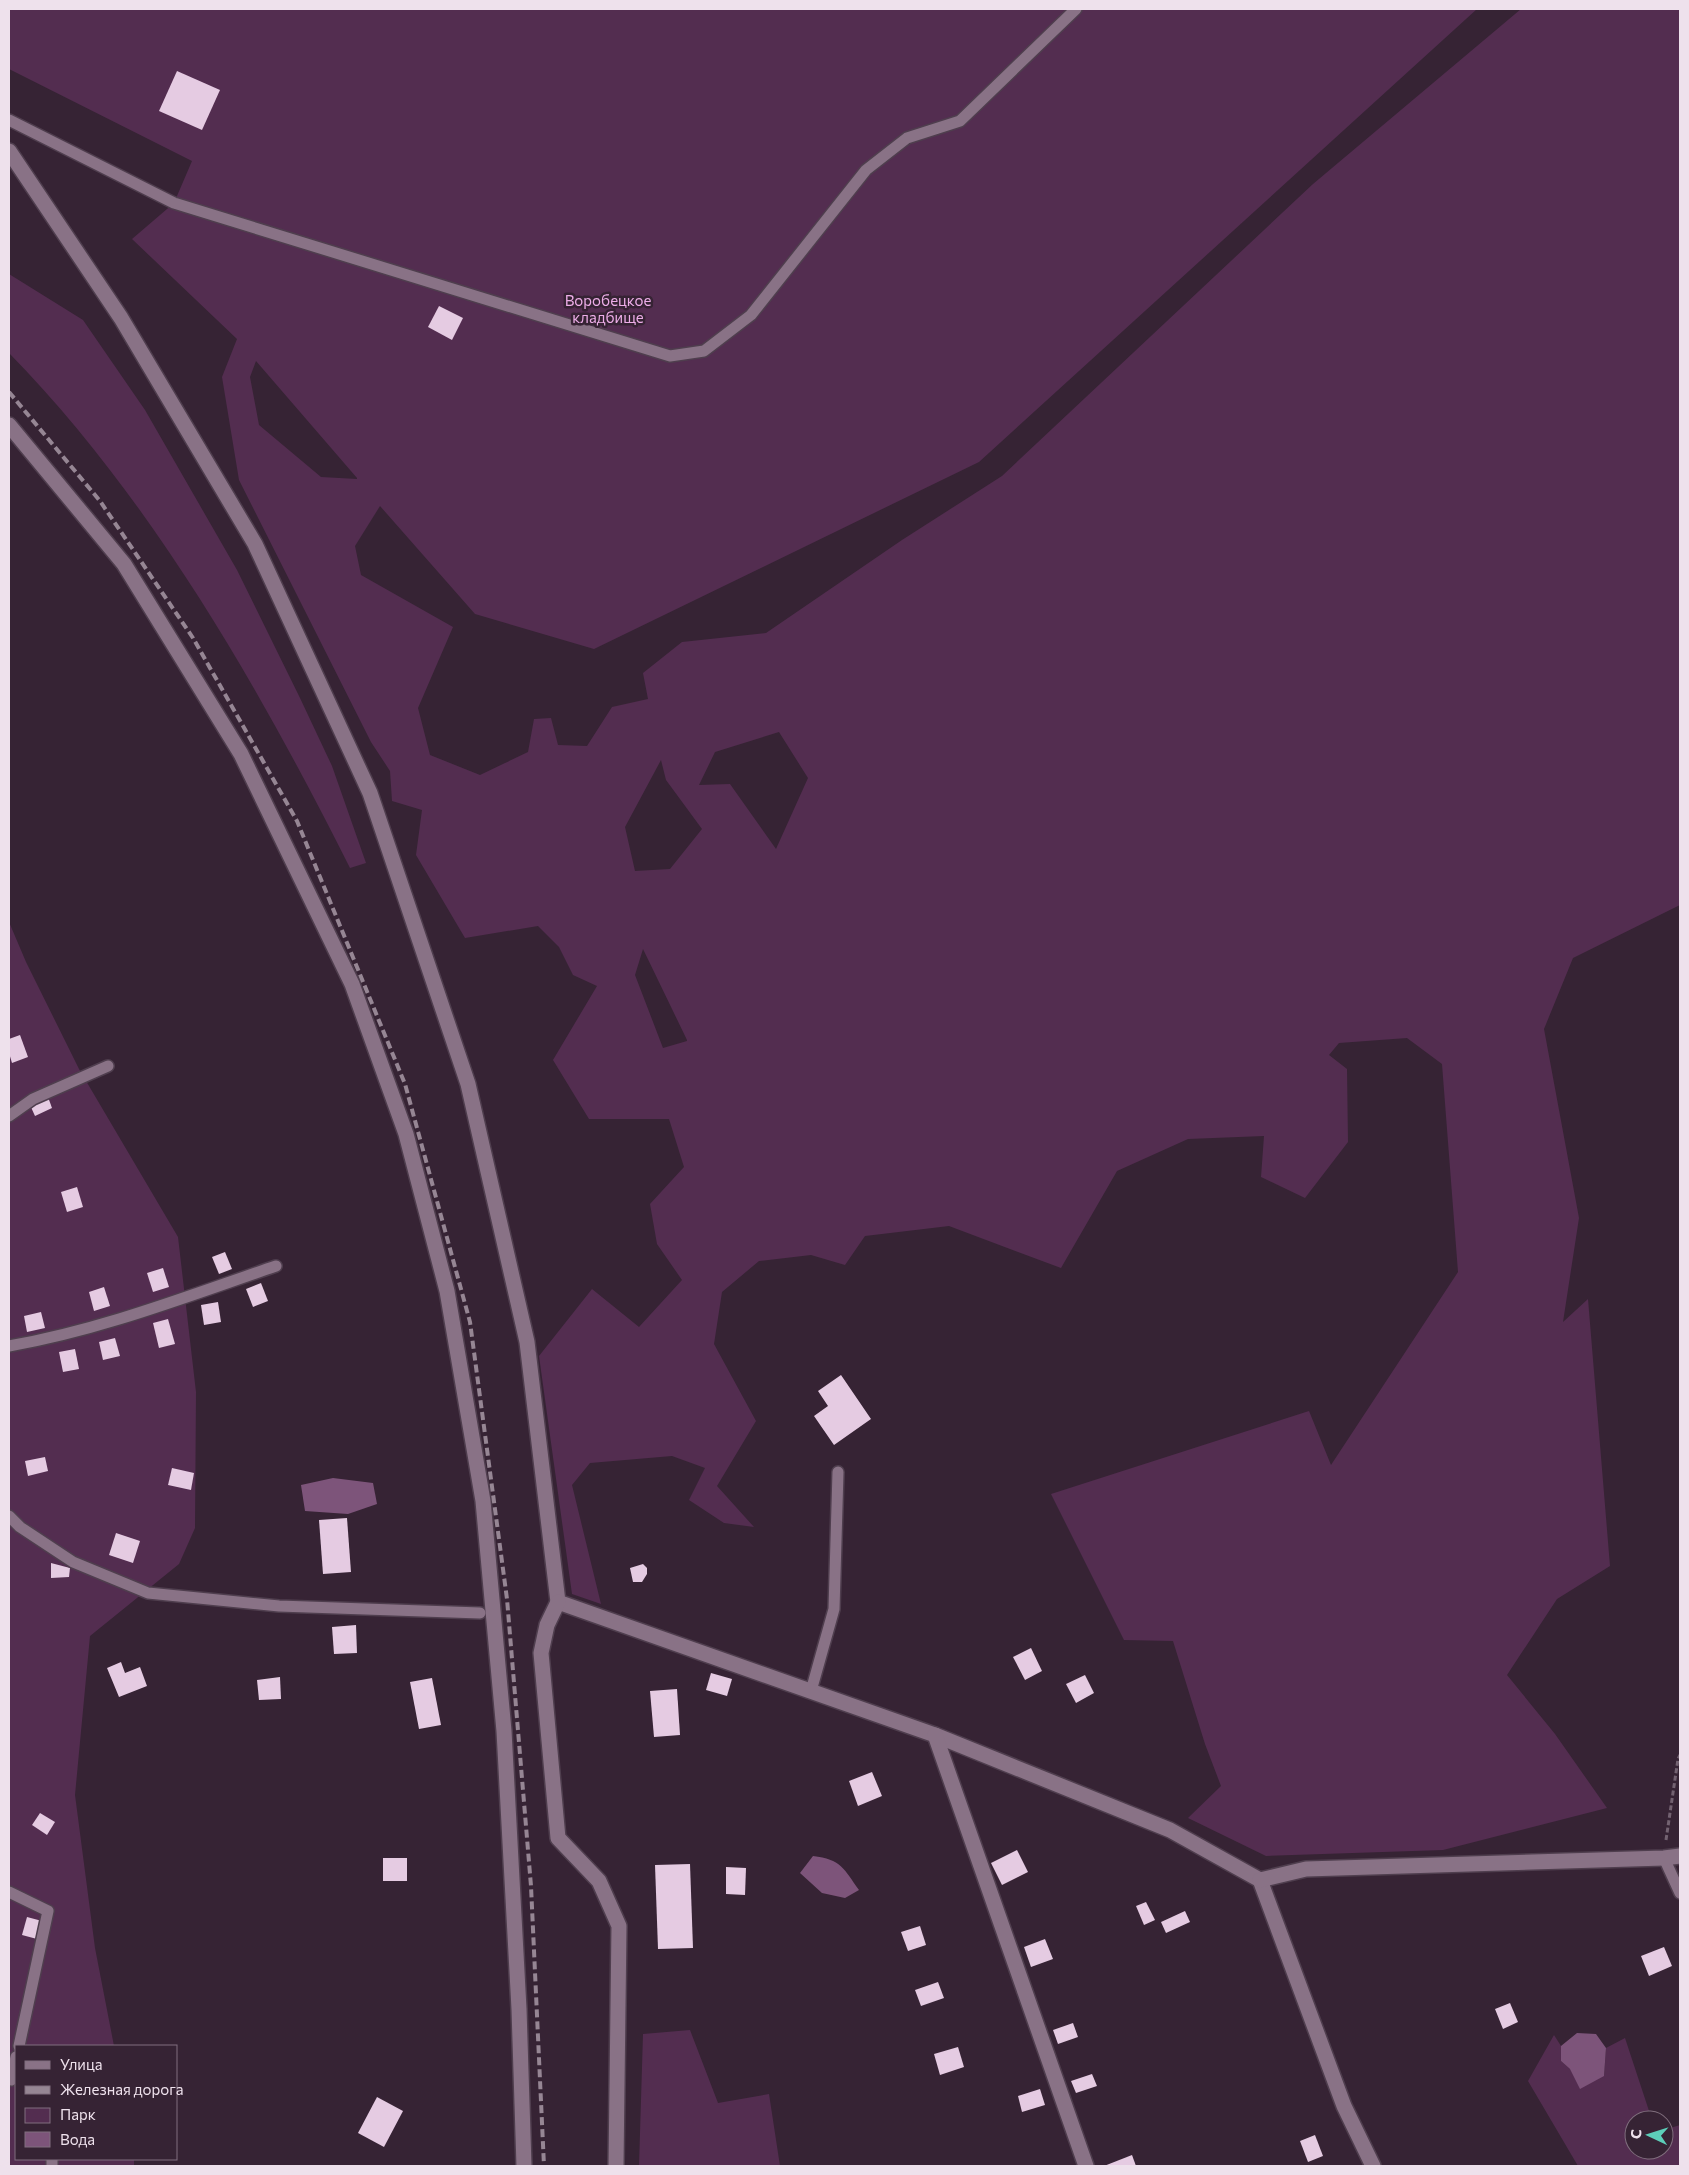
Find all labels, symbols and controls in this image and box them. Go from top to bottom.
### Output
park label: Воробецкое кладбище [565,291,651,326]
legend [15,2045,178,2160]
text: Улица [60,2055,102,2073]
text: Железная дорога [60,2080,184,2098]
text: Парк [60,2105,96,2123]
north arrow [1624,2110,1674,2160]
text: С [1627,2129,1644,2139]
text: Вода [60,2130,95,2148]

